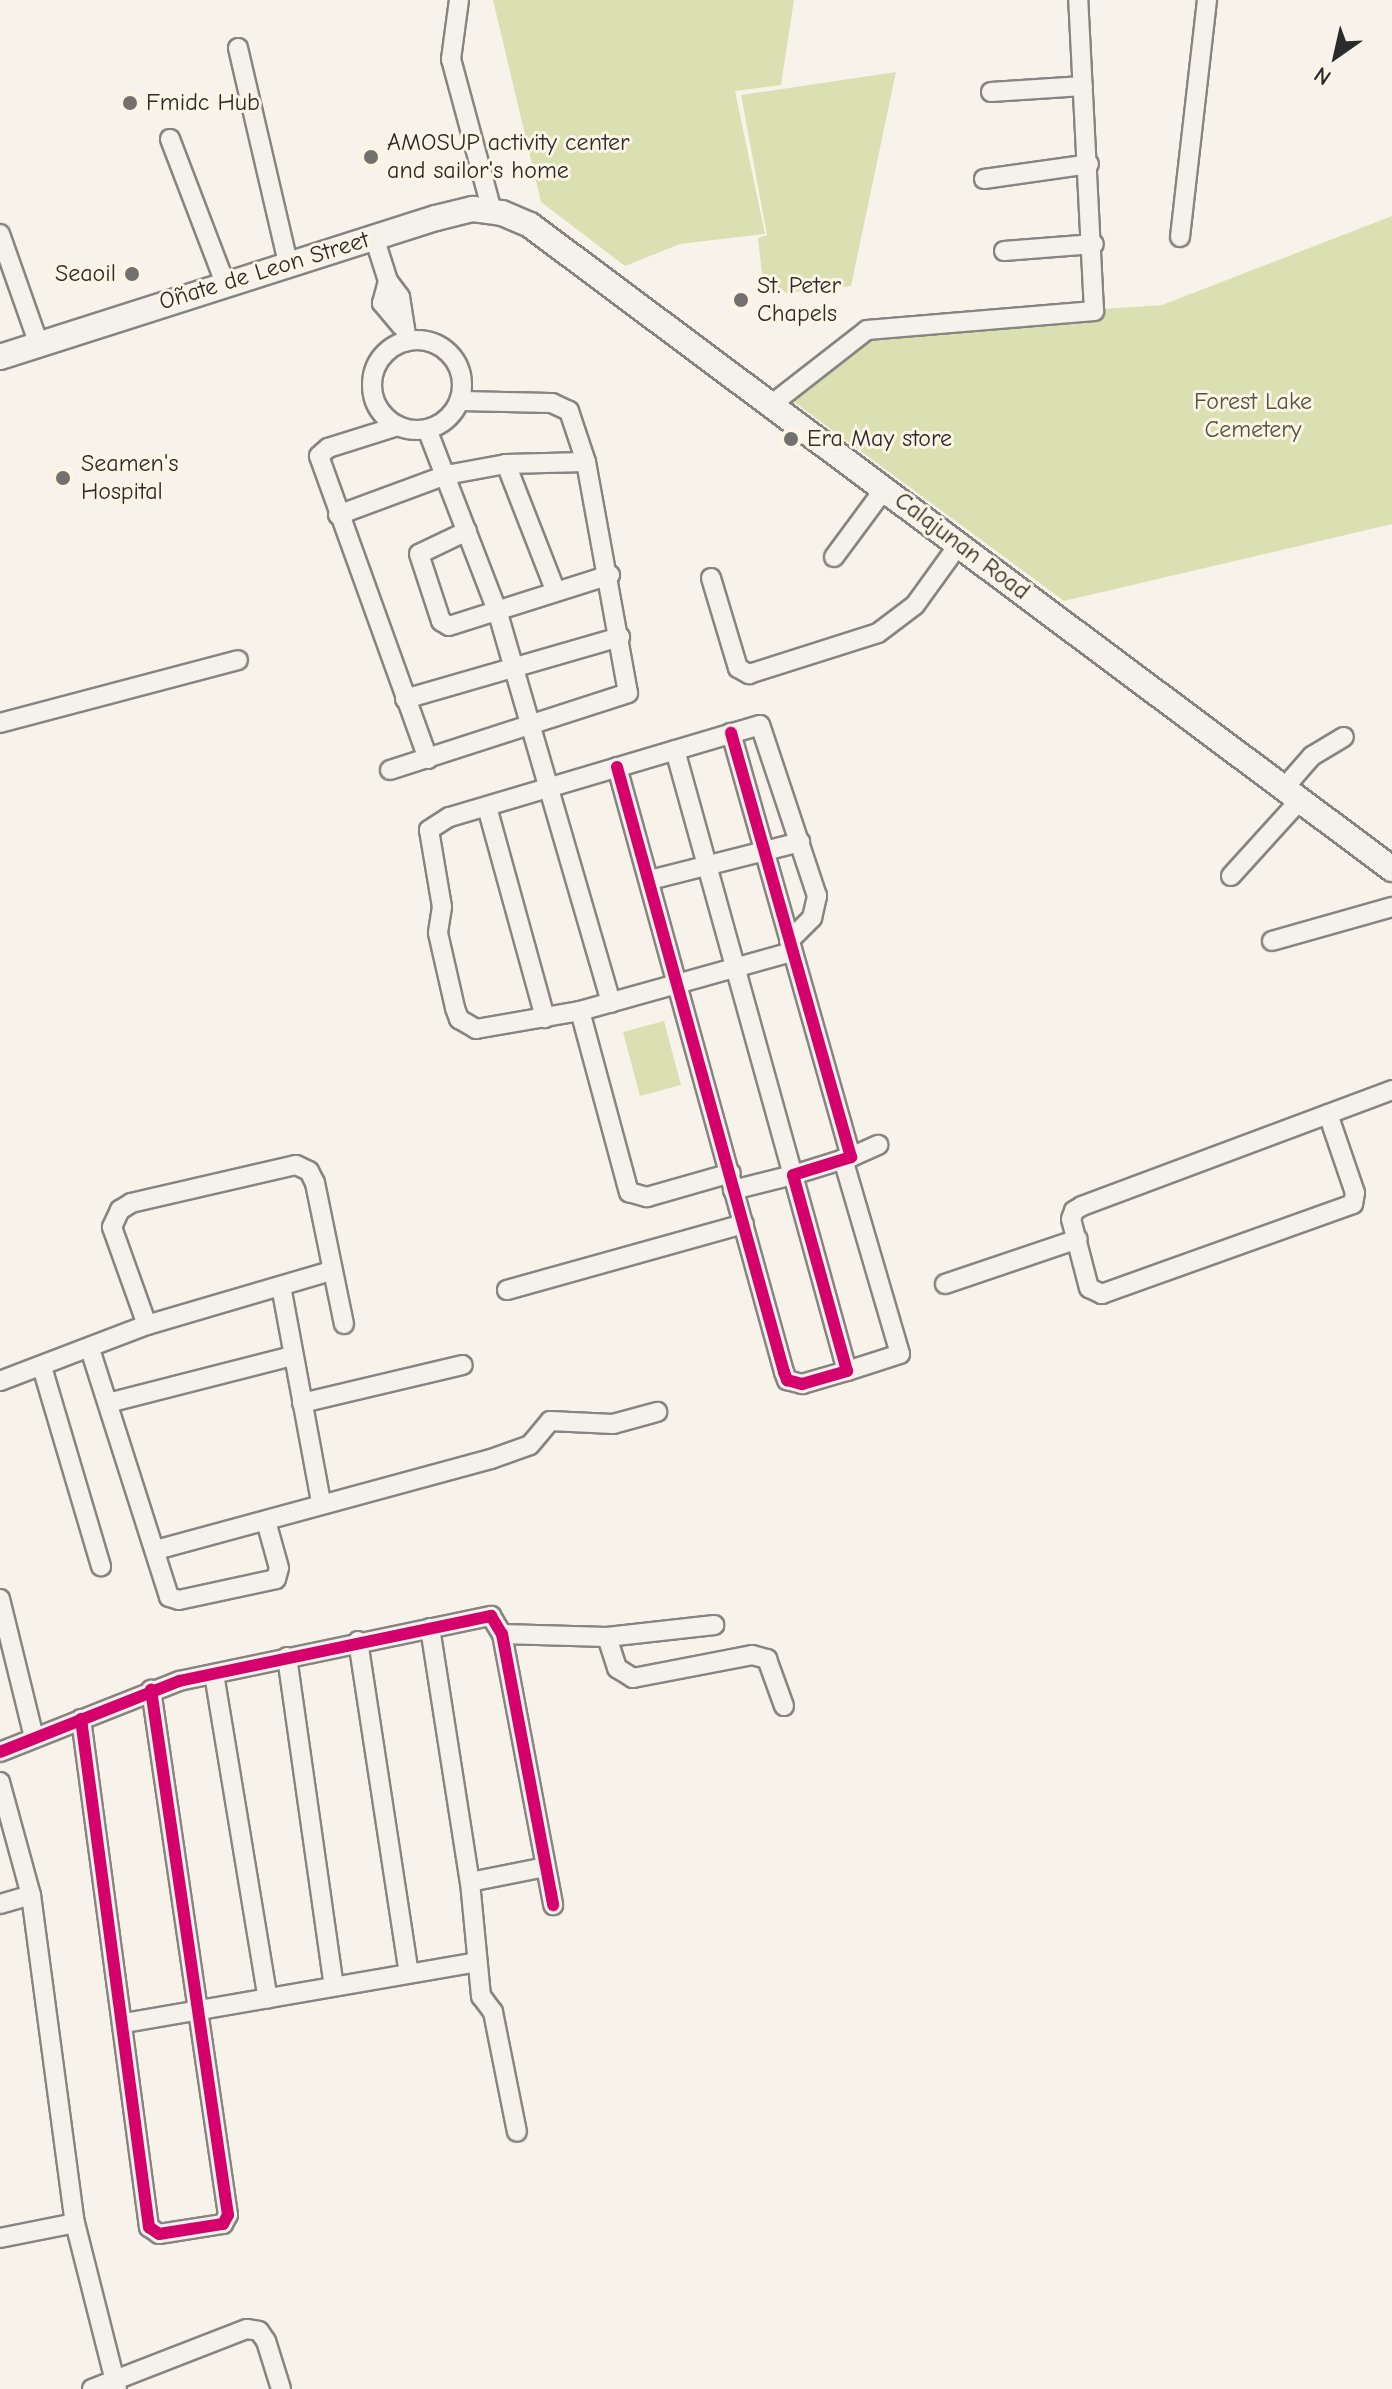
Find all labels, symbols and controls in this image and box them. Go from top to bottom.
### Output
north arrow [1296,16,1376,96]
text: N [1309,61,1336,91]
place label: Fmidc Hub [146,89,260,117]
marker: Fmidc Hub [121,94,139,112]
place label: AMOSUP activity center and sailor's home [387,129,630,185]
marker: AMOSUP activity center and sailor's home [362,148,380,166]
street label: Oñate de Leon Street [156,225,372,317]
place label: Seaoil [55,260,116,288]
marker: Seaoil [123,265,141,283]
place label: St. Peter Chapels [757,272,841,328]
marker: St. Peter Chapels [732,291,750,309]
park label: Forest Lake Cemetery [1194,388,1312,444]
place label: Era May store [807,425,952,453]
marker: Era May store [782,430,800,448]
place label: Seamen's Hospital [81,450,178,506]
marker: Seamen's Hospital [52,467,74,489]
street label: Calajunan Road [889,486,1035,606]

